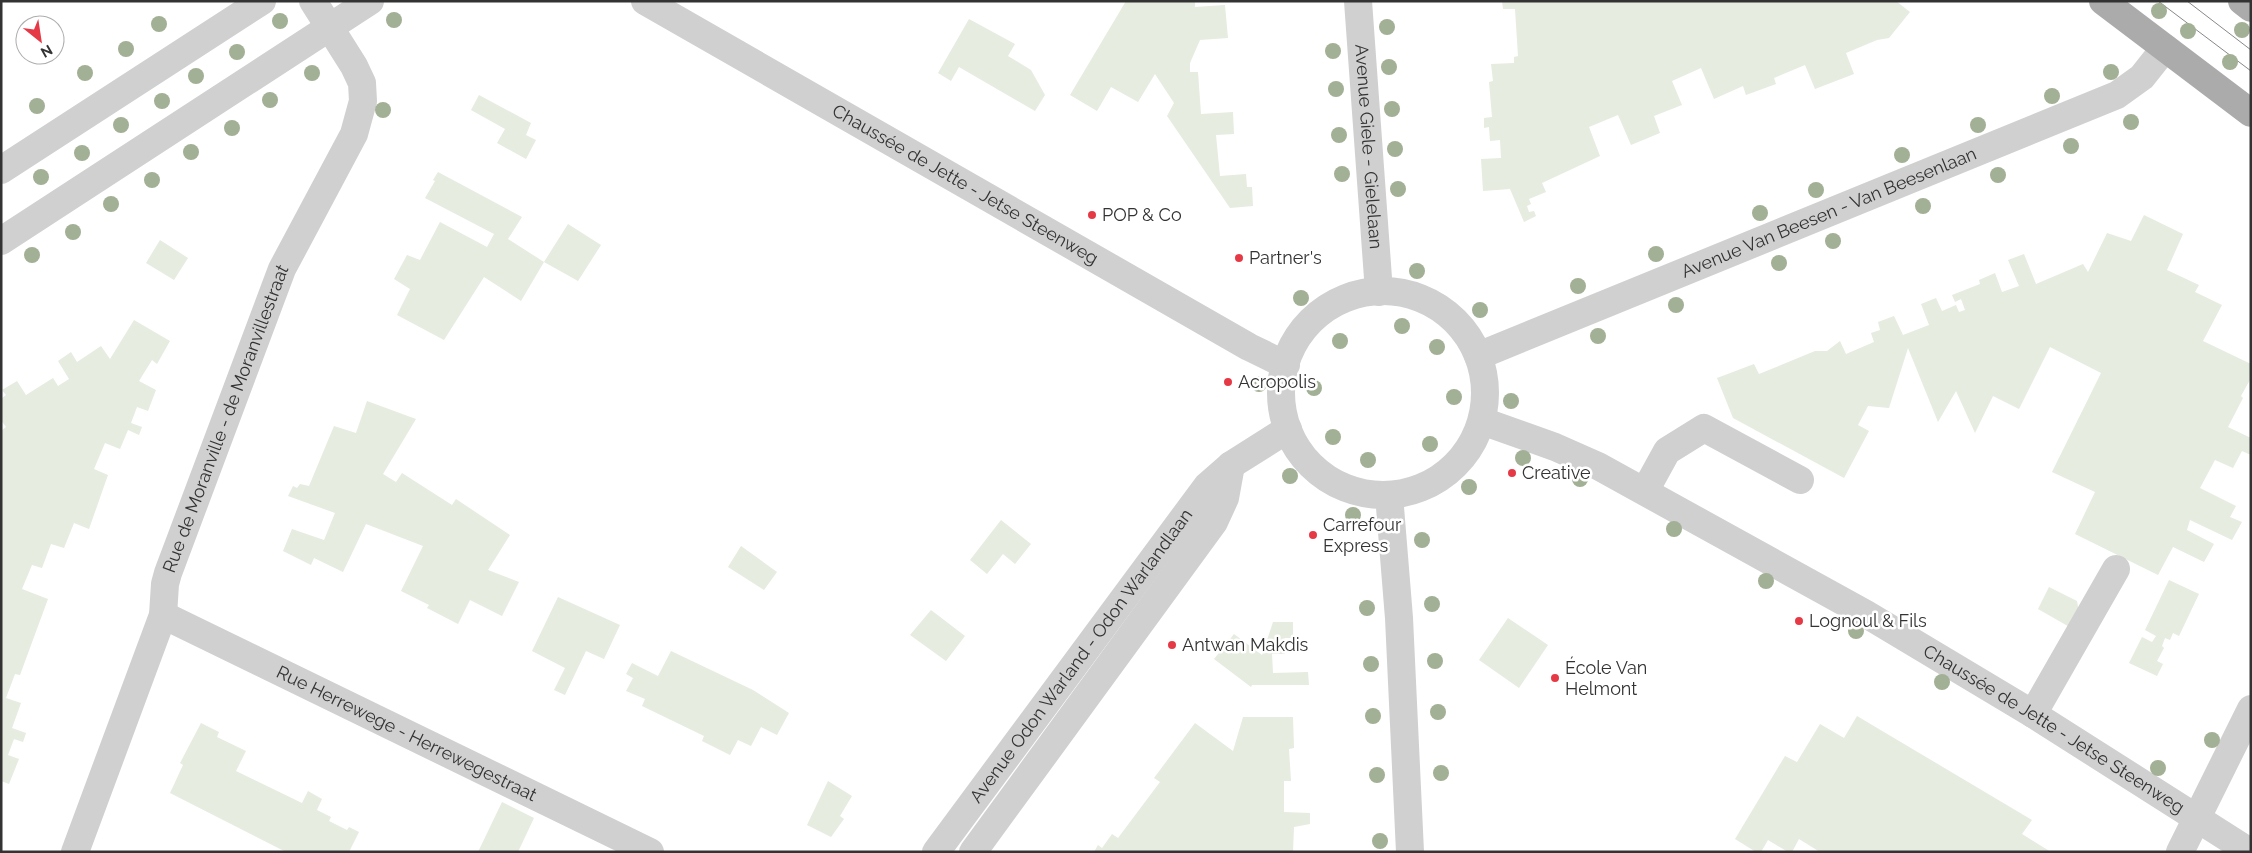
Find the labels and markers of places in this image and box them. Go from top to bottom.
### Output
place label: POP & Co [1102,204,1182,225]
marker: POP & Co [1086,209,1098,221]
place label: Partner's [1249,247,1322,268]
marker: Partner's [1233,252,1245,264]
place label: Acropolis [1238,371,1316,392]
marker: Acropolis [1222,376,1234,388]
place label: Creative [1522,462,1591,483]
marker: Creative [1506,467,1518,479]
place label: Carrefour Express [1323,514,1402,556]
marker: Carrefour Express [1307,529,1319,541]
place label: Lognoul & Fils [1809,610,1927,631]
marker: Lognoul & Fils [1793,615,1805,627]
place label: Antwan Makdis [1182,634,1309,655]
marker: Antwan Makdis [1166,639,1178,651]
place label: École Van Helmont [1565,656,1647,699]
marker: École Van Helmont [1549,672,1561,684]

